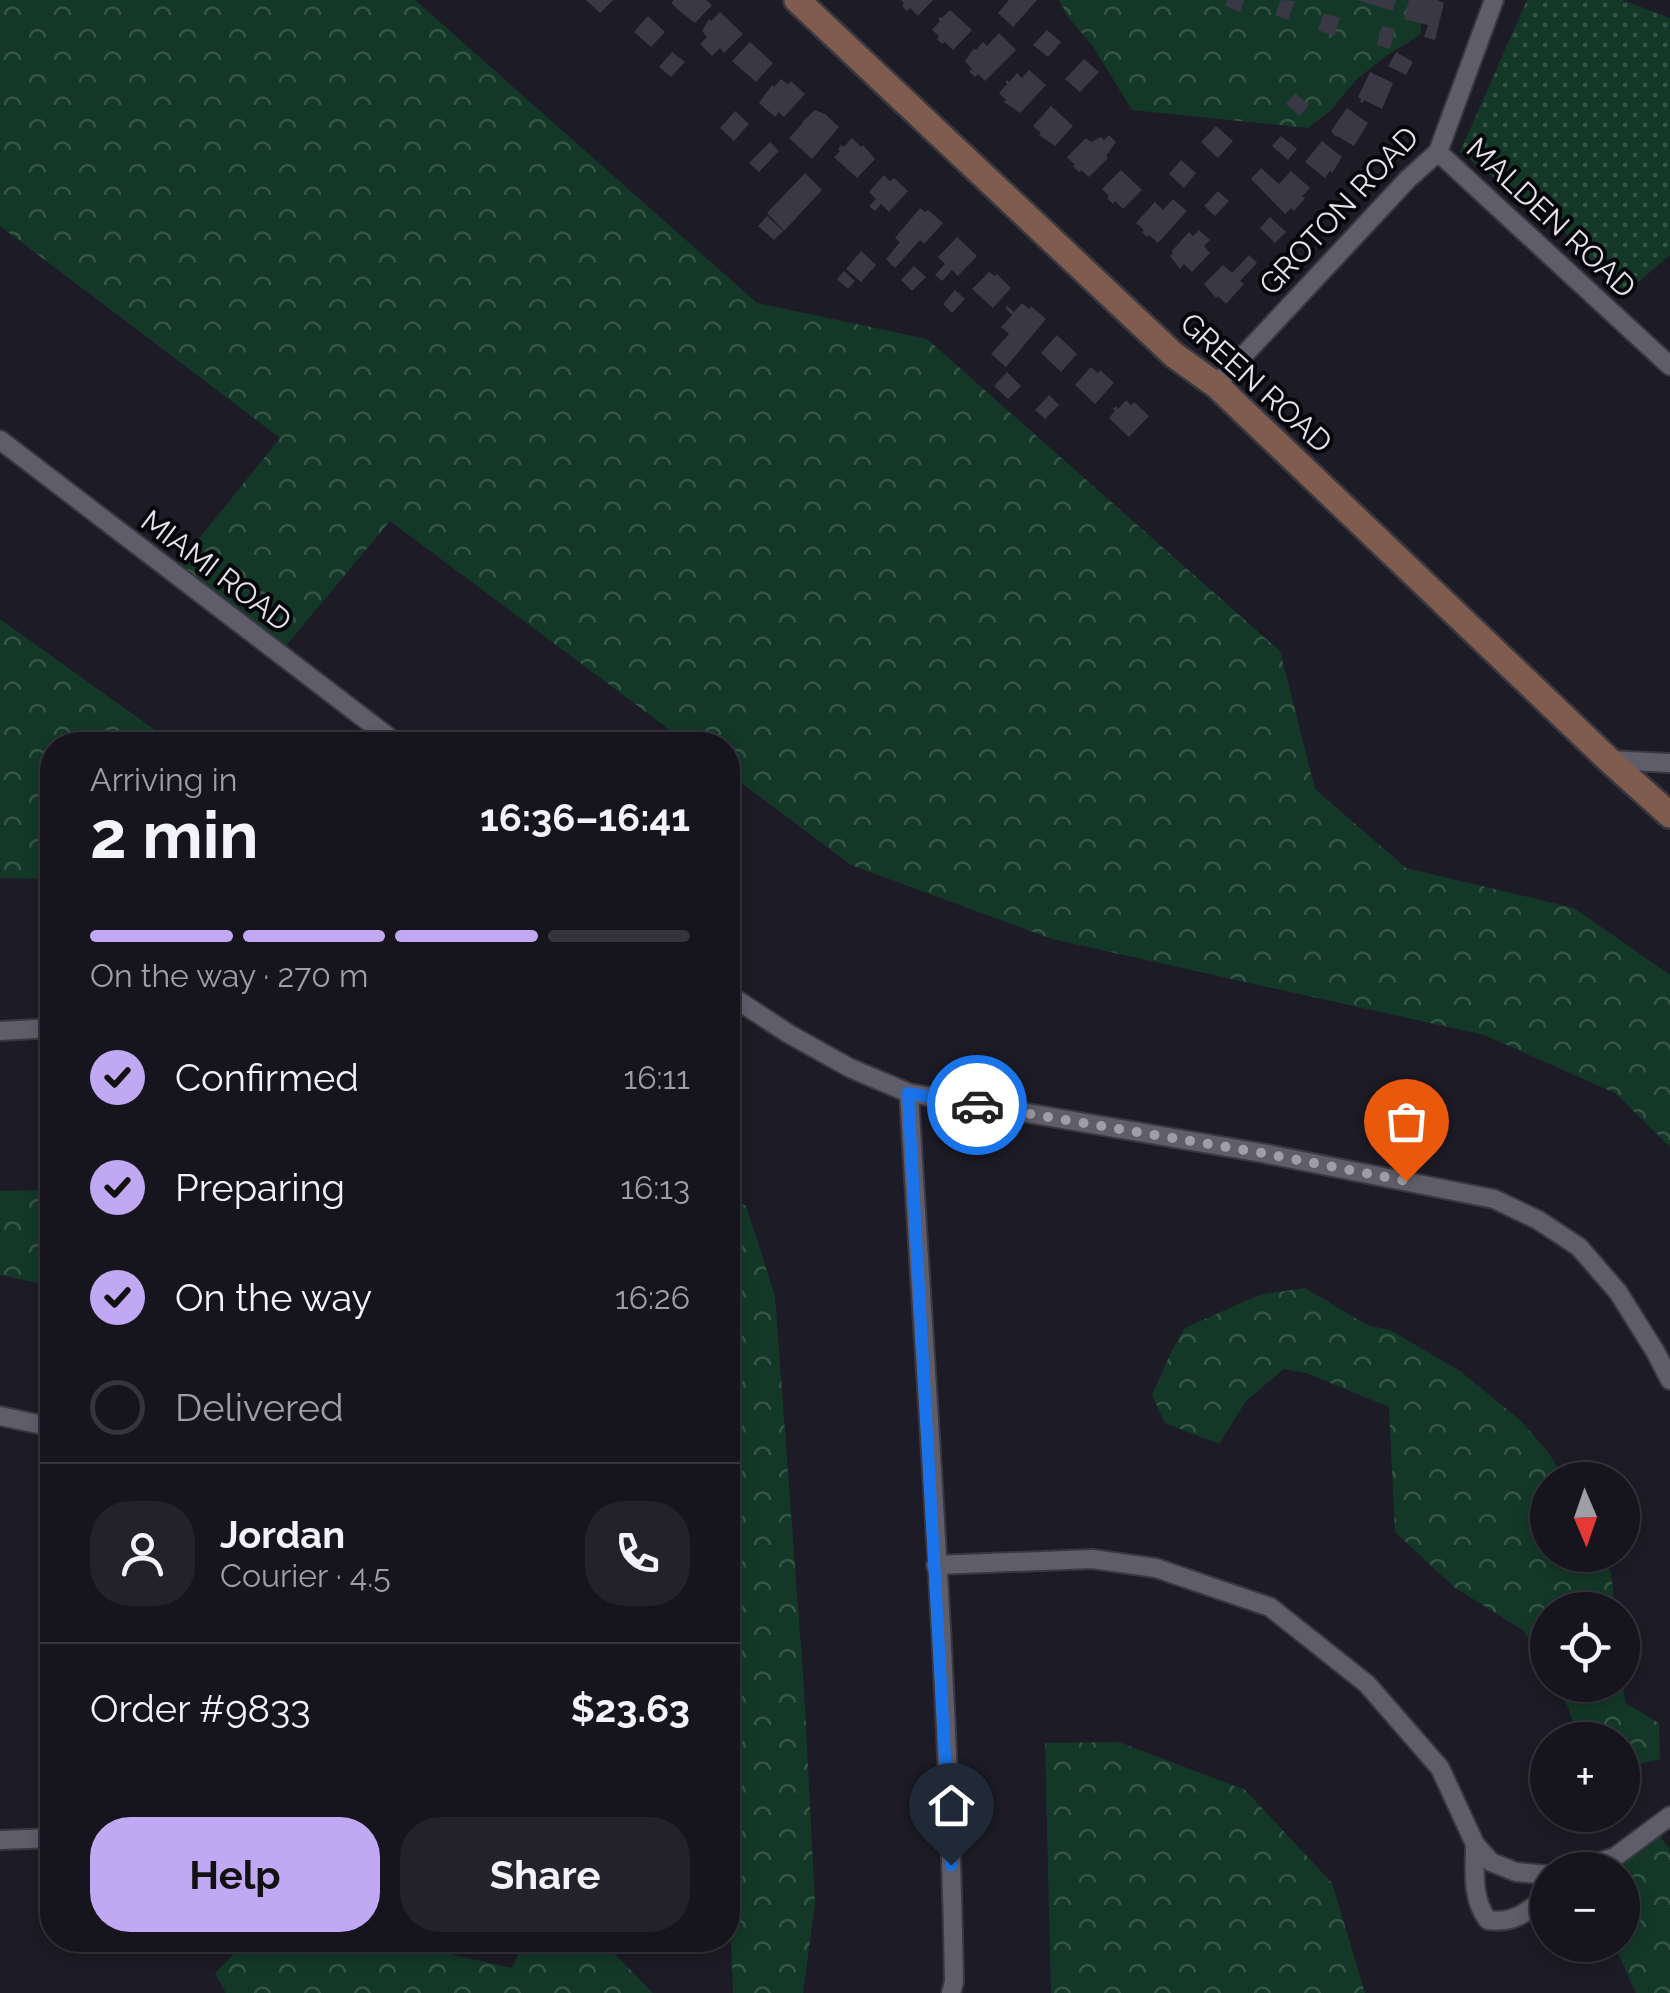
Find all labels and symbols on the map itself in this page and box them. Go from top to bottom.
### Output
street label: GROTON ROAD [1252,119,1425,302]
street label: MALDEN ROAD [1460,131,1643,305]
street label: GREEN ROAD [1173,306,1339,460]
street label: MIAMI ROAD [134,503,298,638]
courier [927,1055,1027,1155]
pin [1364,1079,1449,1182]
north arrow [1530,1462,1640,1572]
pin [909,1763,994,1866]

